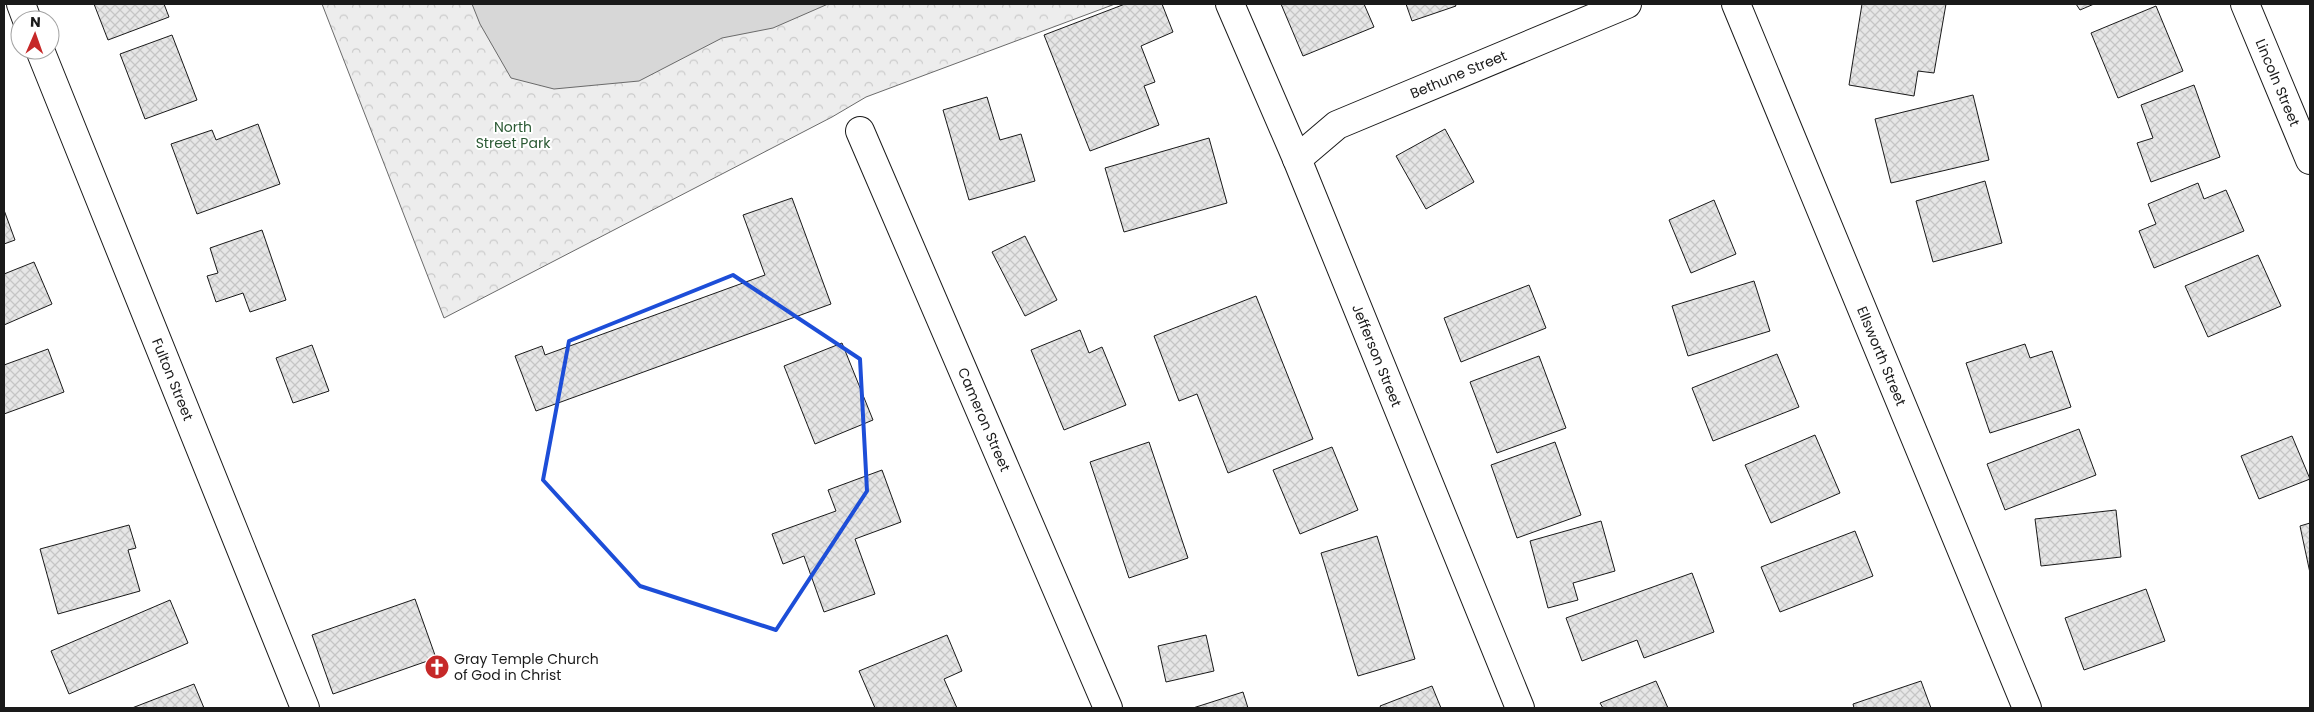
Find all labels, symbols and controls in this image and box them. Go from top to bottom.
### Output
north arrow [10,10,60,60]
text: N [30,12,41,32]
street label: Lincoln Street [2251,36,2305,129]
street label: Bethune Street [1407,45,1510,103]
park label: North Street Park [476,117,551,153]
street label: Jefferson Street [1347,301,1407,410]
street label: Ellsworth Street [1852,303,1911,409]
street label: Fulton Street [147,335,198,424]
street label: Cameron Street [953,364,1015,475]
place label: Gray Temple Church of God in Christ [454,649,599,685]
church icon: Gray Temple Church of God in Christ [424,654,450,680]

